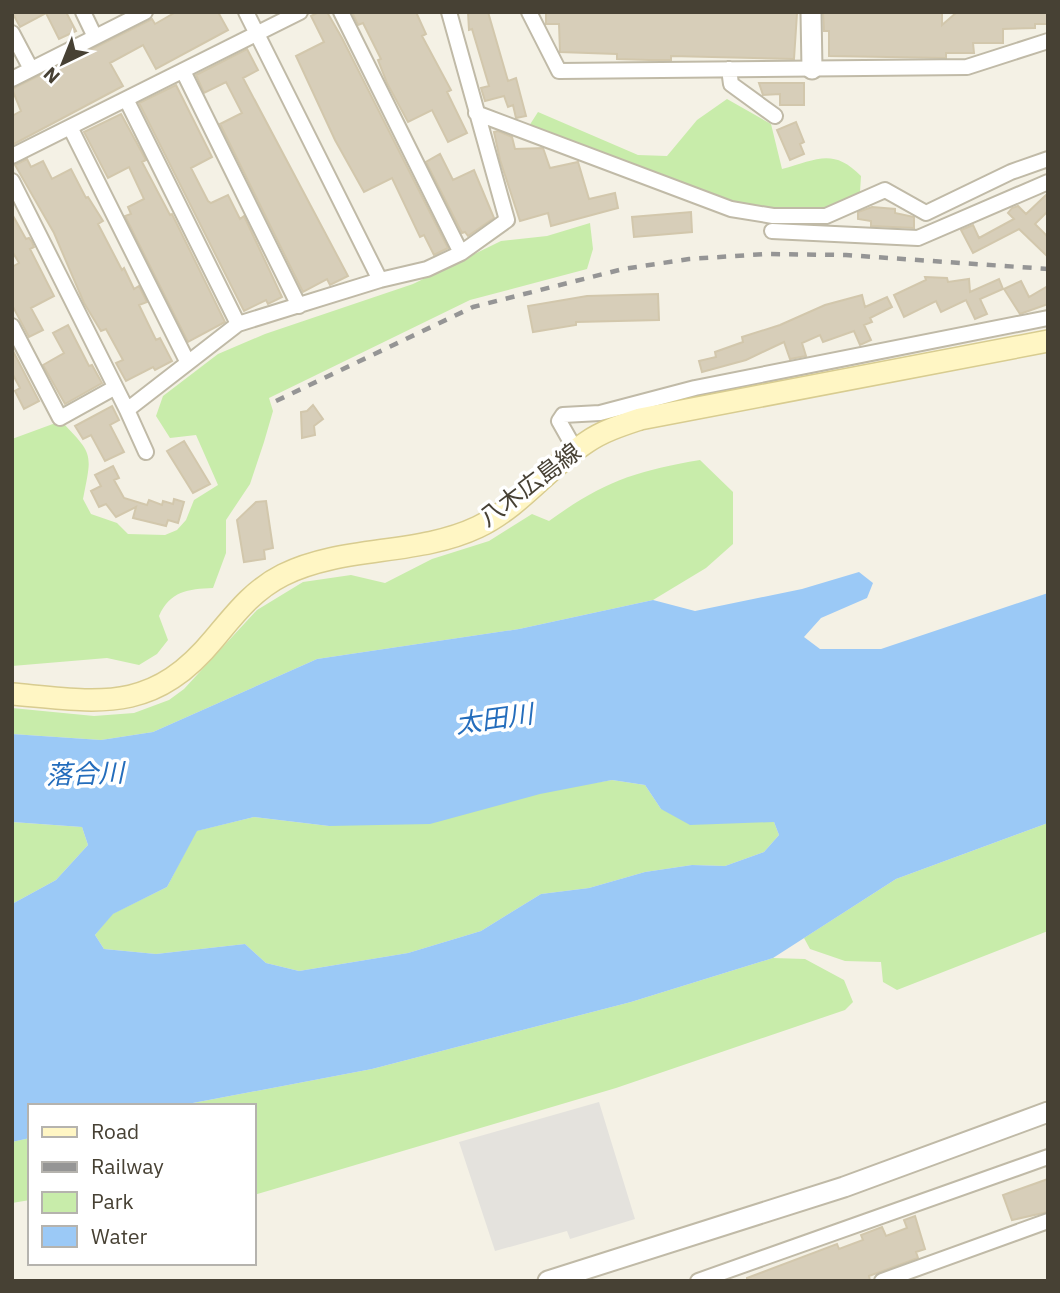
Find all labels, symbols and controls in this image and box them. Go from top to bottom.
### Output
north arrow [28,28,98,98]
text: N [38,62,65,89]
street label: 八木広島線 [472,435,587,533]
water label: 太田川 [453,695,538,740]
water label: 落合川 [45,755,128,791]
legend [28,1104,256,1265]
text: Road [91,1117,139,1145]
text: Railway [91,1152,164,1180]
text: Park [91,1187,134,1215]
text: Water [91,1222,148,1250]

